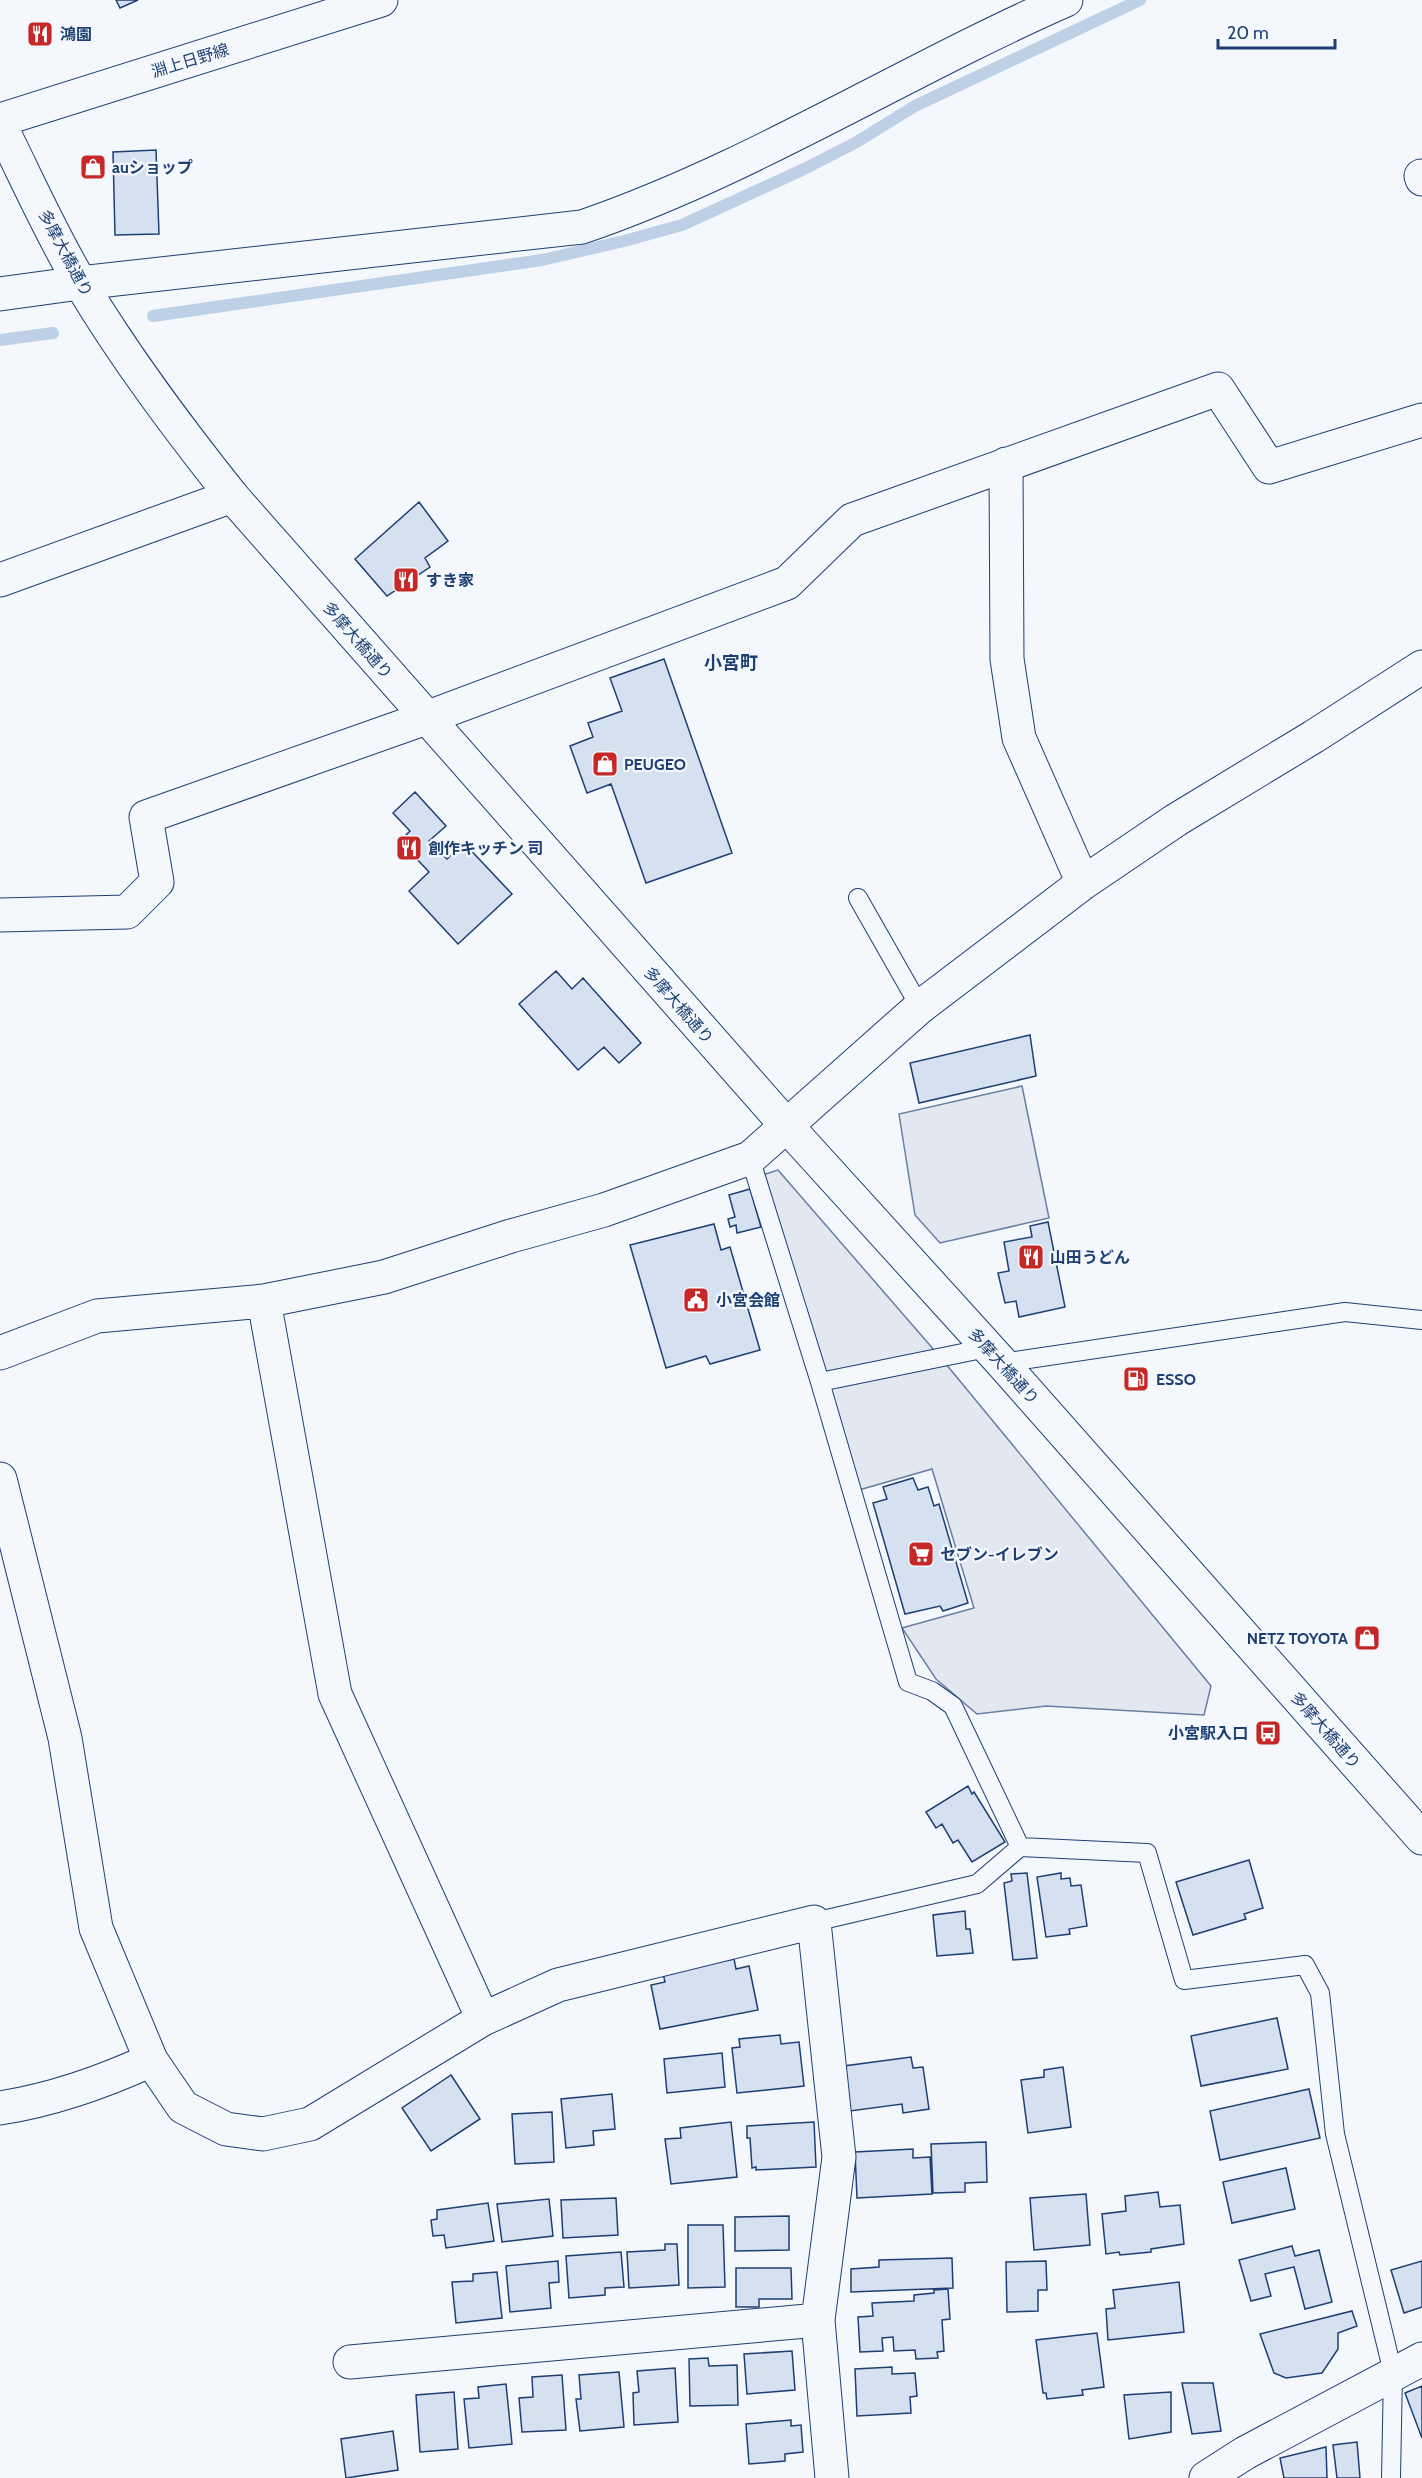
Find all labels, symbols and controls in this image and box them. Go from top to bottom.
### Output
scale bar [1218,12,1335,50]
restaurant icon: 鴻園 [25,19,55,49]
text: 20 m [1227,22,1269,44]
place label: 鴻園 [60,25,92,44]
street label: 淵上日野線 [149,40,231,81]
shop icon: auショップ [78,152,108,182]
place label: auショップ [112,158,193,177]
street label: 多摩大橋通り [35,206,96,300]
restaurant icon: すき家 [391,565,421,595]
place label: すき家 [426,571,474,590]
street label: 多摩大橋通り [319,598,396,683]
district label: 小宮町 [704,652,758,674]
shop icon: PEUGEO [590,749,620,779]
place label: PEUGEO [624,755,686,774]
restaurant icon: 創作キッチン 司 [394,833,424,863]
place label: 創作キッチン 司 [428,839,544,858]
street label: 多摩大橋通り [640,963,717,1048]
restaurant icon: 山田うどん [1016,1242,1046,1272]
place label: 山田うどん [1050,1248,1130,1267]
public building icon: 小宮会館 [681,1285,711,1315]
place label: 小宮会館 [716,1291,780,1310]
street label: 多摩大橋通り [964,1324,1043,1408]
fuel station icon: ESSO [1121,1364,1151,1394]
place label: ESSO [1156,1370,1196,1389]
supermarket icon: セブン-イレブン [906,1539,936,1569]
place label: セブン-イレブン [940,1545,1059,1564]
shop icon: NETZ TOYOTA [1352,1623,1382,1653]
place label: NETZ TOYOTA [1247,1629,1348,1648]
street label: 多摩大橋通り [1287,1688,1364,1773]
bus stop icon: 小宮駅入口 [1253,1718,1283,1748]
place label: 小宮駅入口 [1168,1724,1248,1743]

